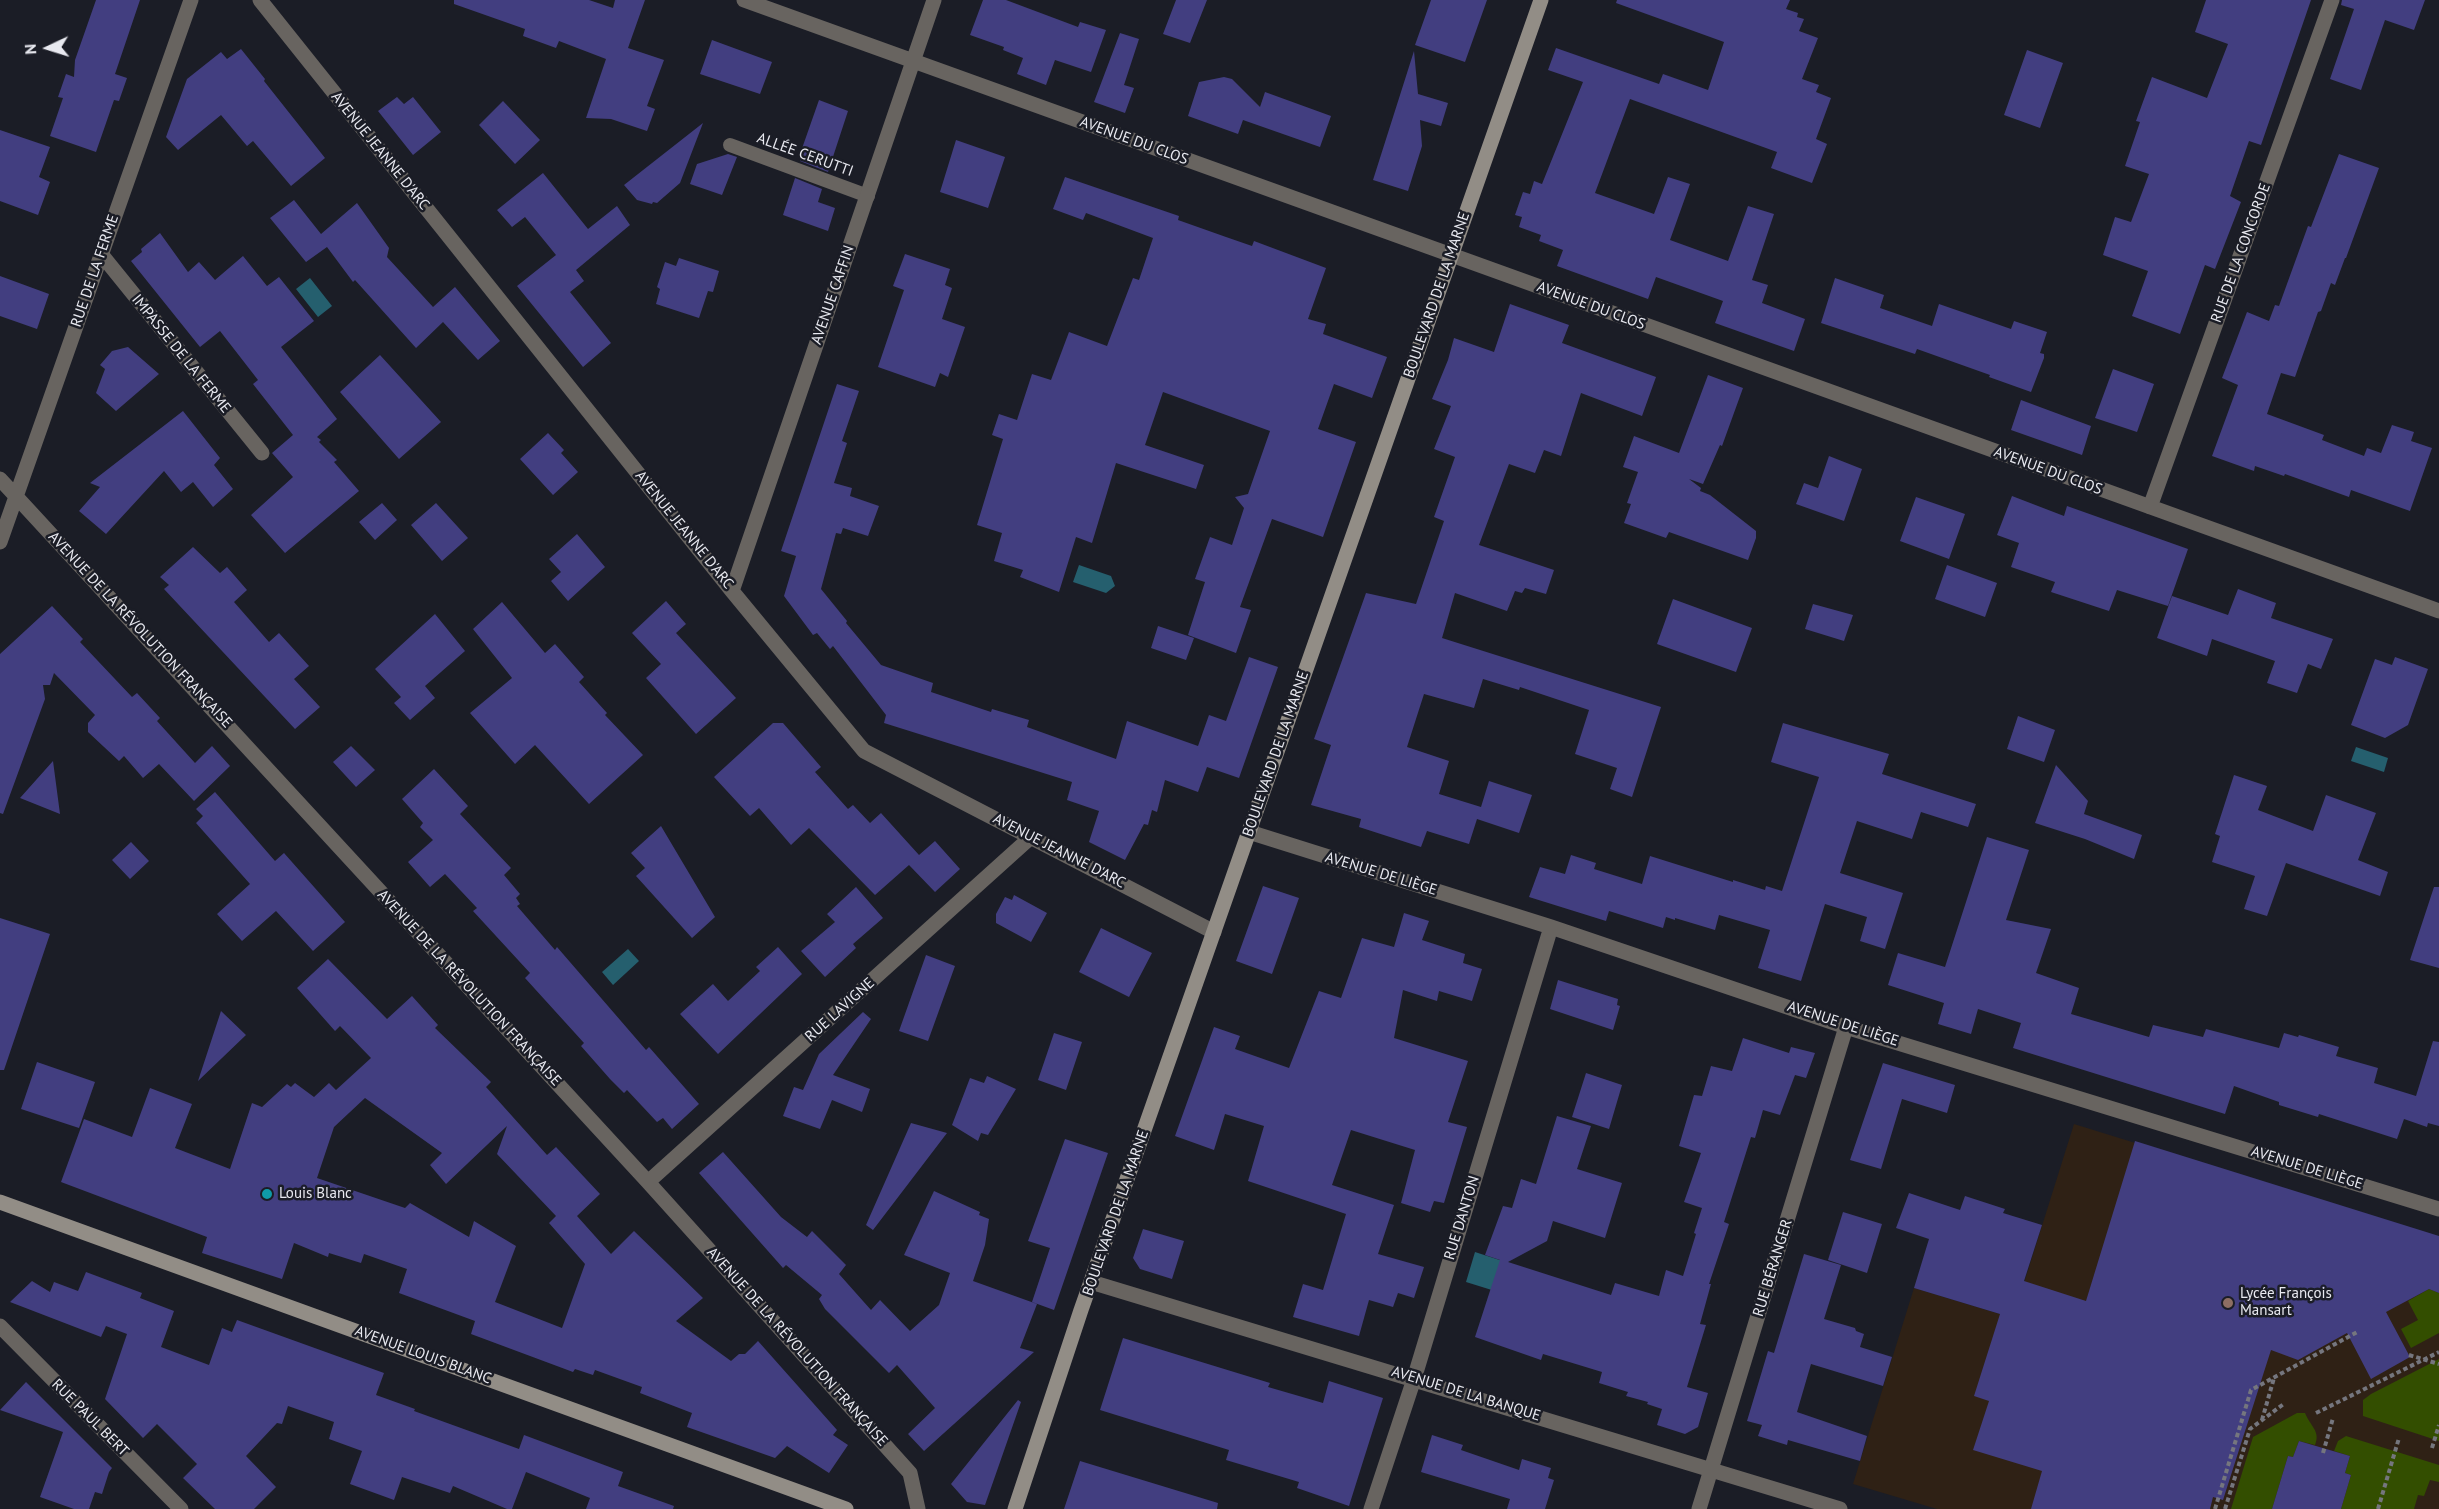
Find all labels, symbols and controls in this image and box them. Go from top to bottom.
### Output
north arrow [18,18,78,78]
text: N [20,43,40,55]
street label: AVENUE JEANNE D'ARC [327,89,433,213]
street label: AVENUE DU CLOS [1077,113,1191,169]
street label: ALLÉE CERUTTI [754,129,856,181]
street label: RUE DE LA CONCORDE [2207,181,2275,325]
street label: BOULEVARD DE LA MARNE [1400,210,1474,380]
street label: RUE DE LA FERME [67,212,123,330]
street label: AVENUE CAFFIN [808,243,858,347]
street label: AVENUE DU CLOS [1534,278,1648,334]
street label: IMPASSE DE LA FERME [128,291,234,417]
street label: AVENUE DU CLOS [1991,443,2105,499]
street label: AVENUE JEANNE D'ARC [631,468,737,592]
street label: AVENUE DE LA RÉVOLUTION FRANÇAISE [44,528,236,732]
street label: BOULEVARD DE LA MARNE [1239,669,1313,839]
street label: AVENUE JEANNE D'ARC [990,810,1128,892]
street label: AVENUE DE LIÈGE [1323,848,1439,900]
street label: AVENUE DE LA RÉVOLUTION FRANÇAISE [373,886,565,1090]
street label: RUE LAVIGNE [802,974,878,1046]
street label: AVENUE DE LIÈGE [1785,998,1901,1050]
street label: BOULEVARD DE LA MARNE [1079,1128,1153,1298]
street label: AVENUE DE LIÈGE [2249,1142,2365,1194]
street label: RUE DANTON [1441,1174,1483,1262]
place label: Louis Blanc [279,1185,352,1203]
marker: Louis Blanc [260,1187,274,1201]
street label: RUE BÉRANGER [1750,1217,1796,1319]
street label: AVENUE DE LA RÉVOLUTION FRANÇAISE [703,1244,891,1450]
place label: Lycée François Mansart [2240,1285,2332,1320]
marker: Lycée François Mansart [2221,1296,2235,1310]
street label: AVENUE LOUIS BLANC [352,1322,494,1388]
street label: AVENUE DE LA BANQUE [1389,1363,1543,1425]
street label: RUE PAUL BERT [48,1376,132,1460]

